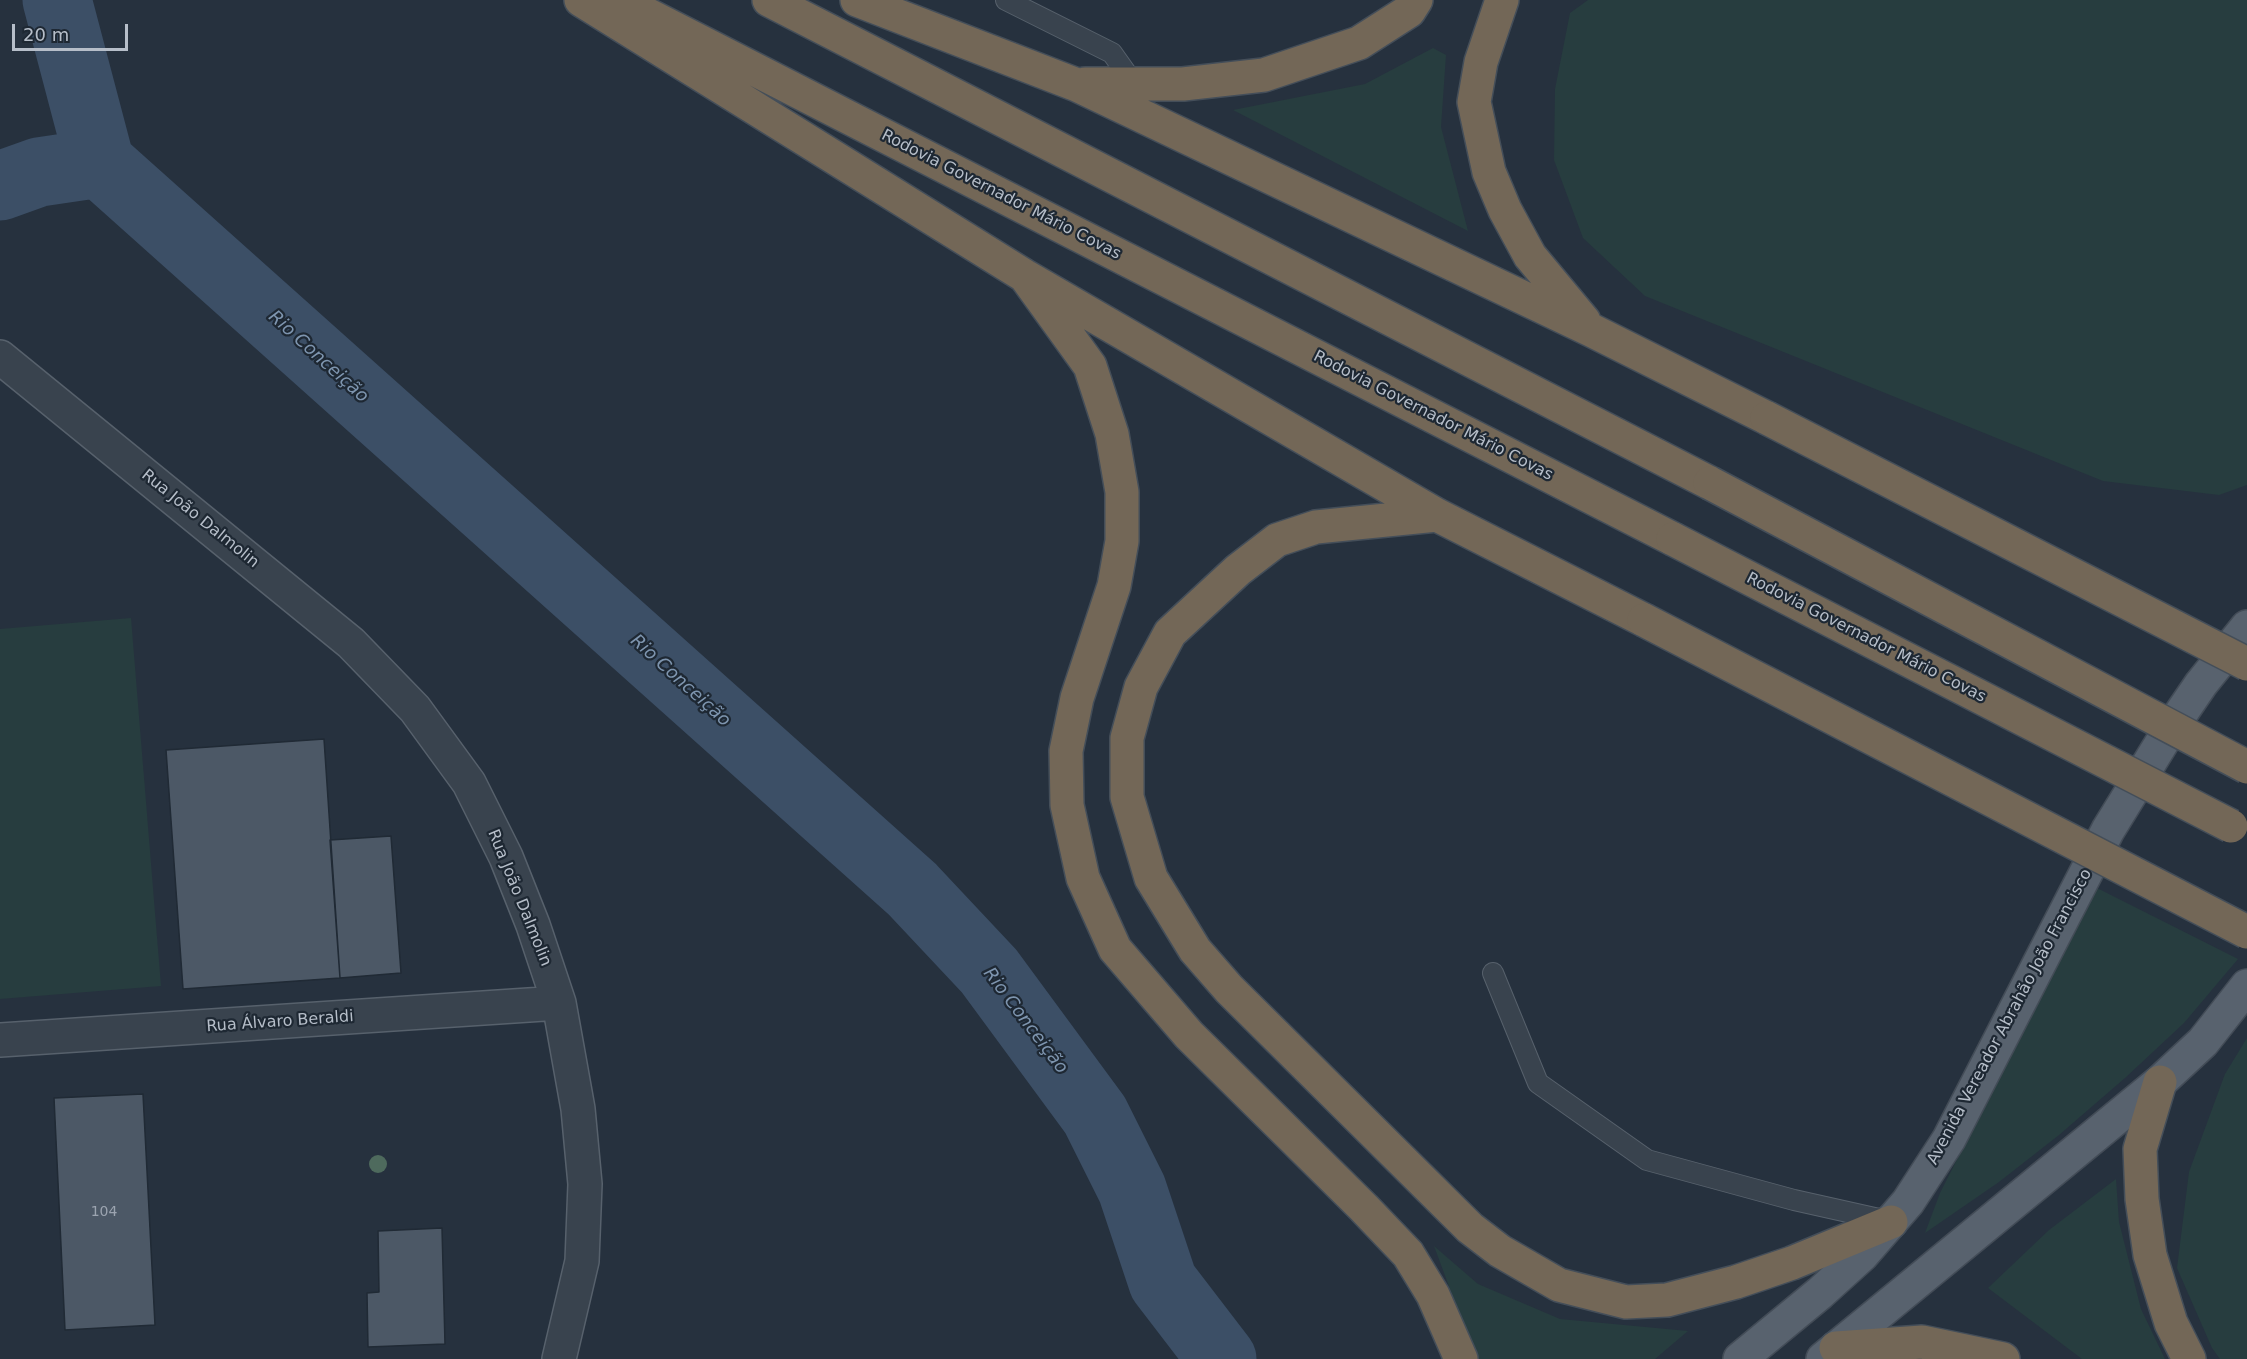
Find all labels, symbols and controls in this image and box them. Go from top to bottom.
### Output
scale bar [15,12,130,50]
text: 20 m [23,24,69,45]
street label: Rodovia Governador Mário Covas [878,126,1124,264]
water label: Rio Conceição [264,306,372,408]
street label: Rodovia Governador Mário Covas [1310,347,1556,485]
street label: Rua João Dalmolin [137,466,263,572]
street label: Rodovia Governador Mário Covas [1743,569,1989,707]
water label: Rio Conceição [626,630,734,732]
street label: Rua João Dalmolin [483,827,555,969]
street label: Avenida Vereador Abrahão João Francisco [1924,866,2096,1168]
water label: Rio Conceição [978,964,1072,1078]
street label: Rua Álvaro Beraldi [206,1007,354,1037]
house number: 104 [91,1204,117,1220]

